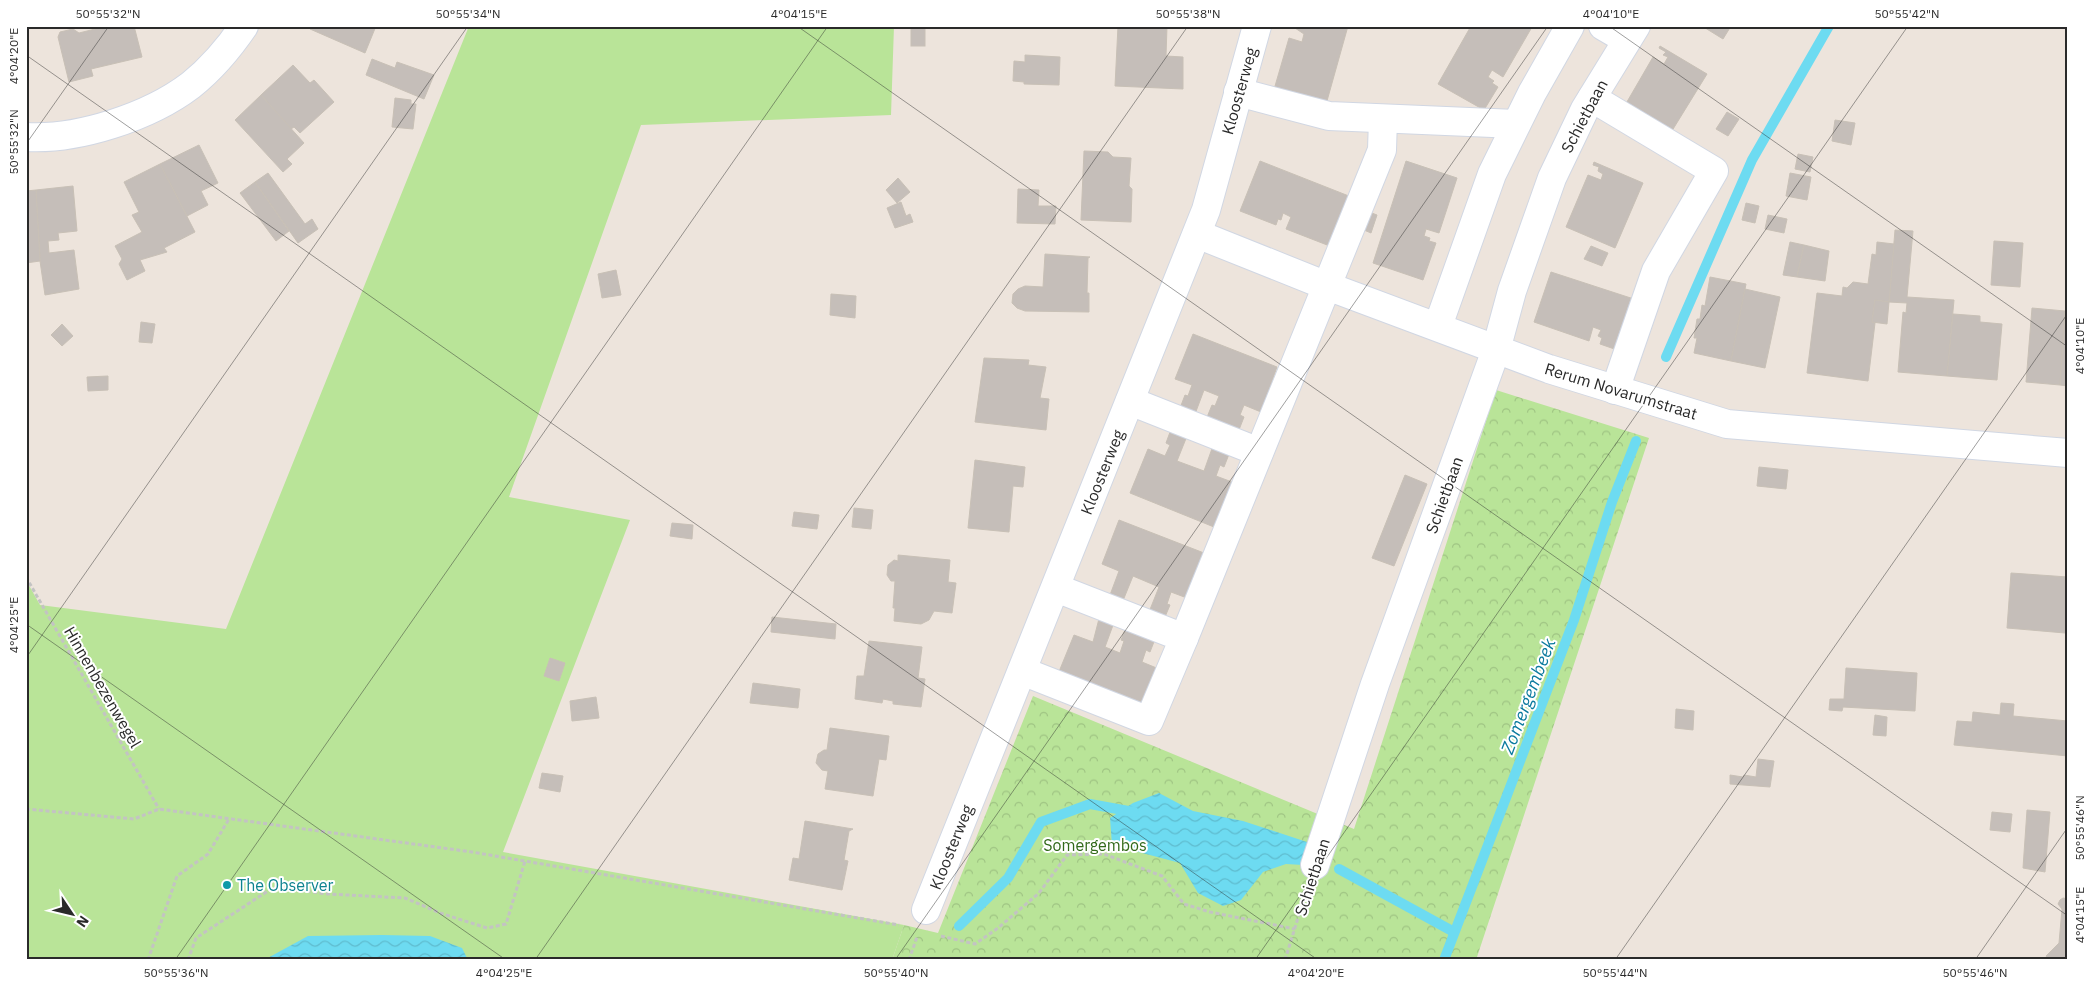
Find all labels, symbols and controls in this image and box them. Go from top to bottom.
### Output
text: 50°55'32"N [75,6,141,21]
text: 50°55'34"N [435,6,501,21]
text: 4°04'15"E [771,6,827,21]
text: 50°55'38"N [1155,6,1221,21]
text: 4°04'10"E [1583,6,1639,21]
text: 50°55'42"N [1874,6,1940,21]
text: 4°04'20"E [6,28,21,84]
street label: Kloosterweg [1217,45,1261,137]
street label: Schietbaan [1556,76,1612,156]
text: 50°55'32"N [6,109,21,175]
text: 4°04'10"E [2072,318,2087,374]
street label: Rerum Novarumstraat [1542,358,1700,424]
street label: Kloosterweg [1076,426,1128,517]
street label: Schietbaan [1421,454,1467,536]
text: 4°04'25"E [6,597,21,653]
street label: Hinnenbezenwegel [60,623,146,751]
water label: Zomergembeek [1495,634,1561,758]
text: 50°55'46"N [2072,795,2087,861]
street label: Kloosterweg [925,801,977,892]
park label: Somergembos [1043,835,1147,855]
street label: Schietbaan [1290,836,1334,918]
place label: The Observer [237,875,334,895]
marker: The Observer [221,879,233,891]
text: 4°04'15"E [2072,887,2087,943]
north arrow [48,888,98,938]
text: N [72,912,93,931]
text: 50°55'36"N [143,965,209,980]
text: 4°04'25"E [476,965,532,980]
text: 50°55'40"N [863,965,929,980]
text: 4°04'20"E [1288,965,1344,980]
text: 50°55'44"N [1582,965,1648,980]
text: 50°55'46"N [1942,965,2008,980]

